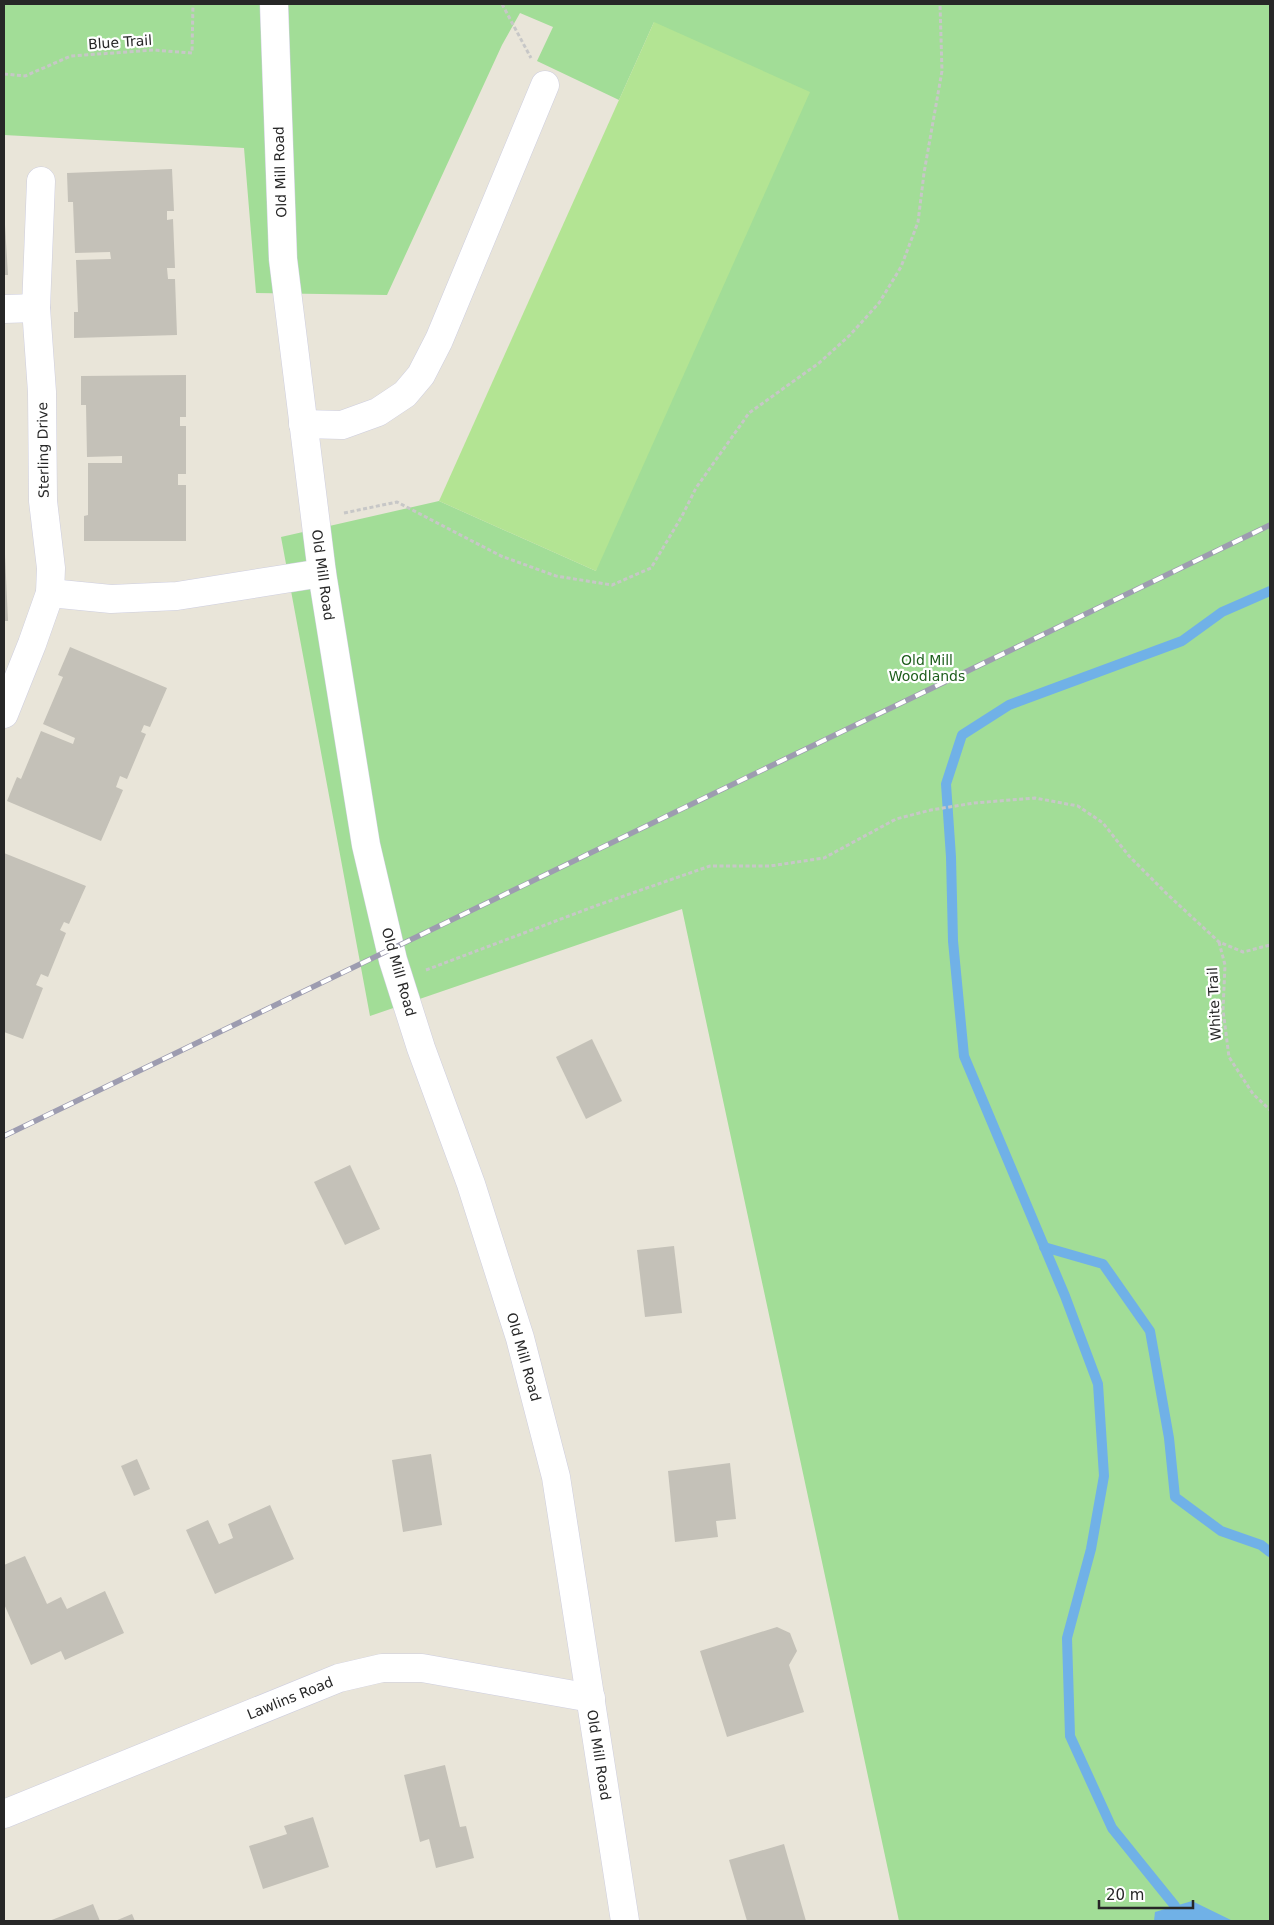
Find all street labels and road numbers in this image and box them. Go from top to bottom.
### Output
street label: Blue Trail [87,32,153,52]
street label: Old Mill Road [270,126,290,218]
street label: Sterling Drive [34,402,52,498]
street label: Old Mill Road [309,529,337,621]
street label: Old Mill Road [379,926,419,1018]
street label: White Trail [1204,967,1224,1041]
street label: Old Mill Road [504,1311,544,1403]
street label: Lawlins Road [245,1673,335,1723]
street label: Old Mill Road [584,1709,614,1801]

